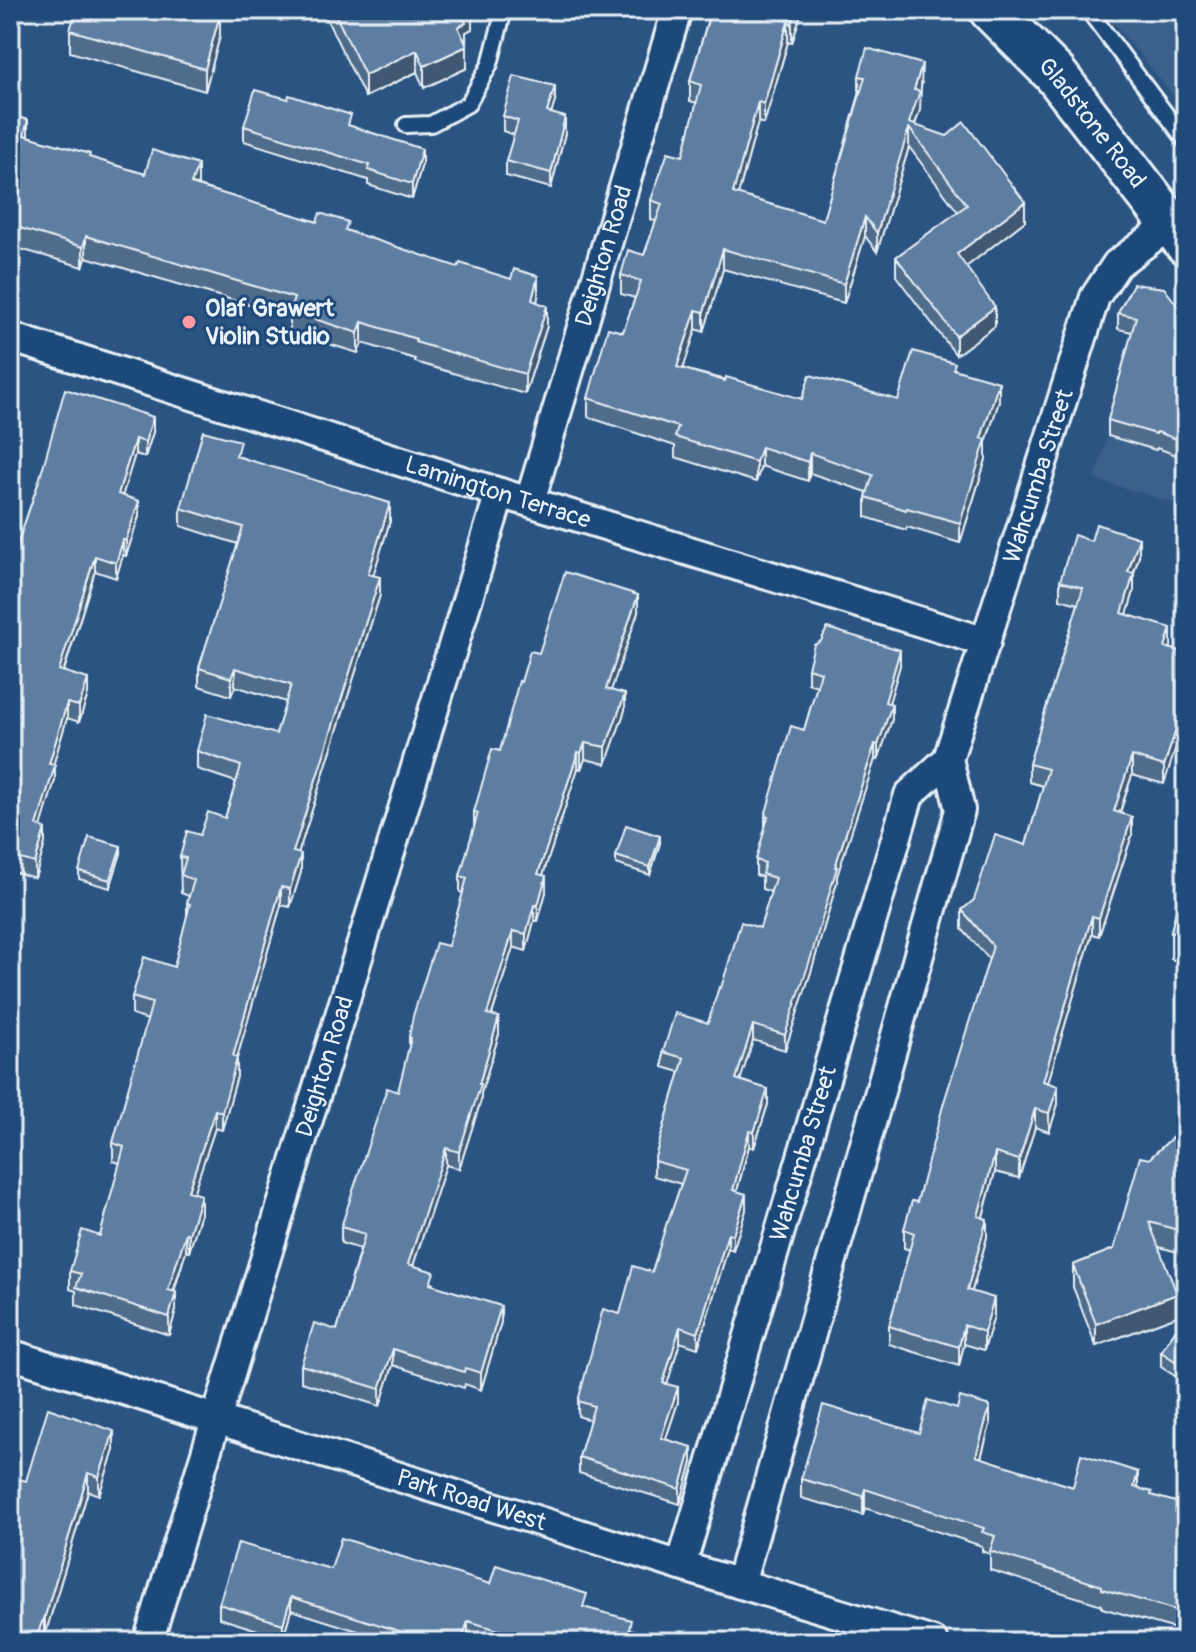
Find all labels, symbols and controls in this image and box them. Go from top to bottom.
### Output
street label: Gladstone Road [1032,51,1152,194]
street label: Deighton Road [569,182,638,330]
place label: Olaf Grawert Violin Studio [205,294,335,351]
marker: Olaf Grawert Violin Studio [180,313,198,331]
street label: Wahcumba Street [997,385,1079,567]
street label: Lamington Terrace [402,449,595,535]
street label: Deighton Road [289,993,360,1140]
street label: Wahcumba Street [763,1062,843,1245]
street label: Park Road West [393,1463,550,1537]

